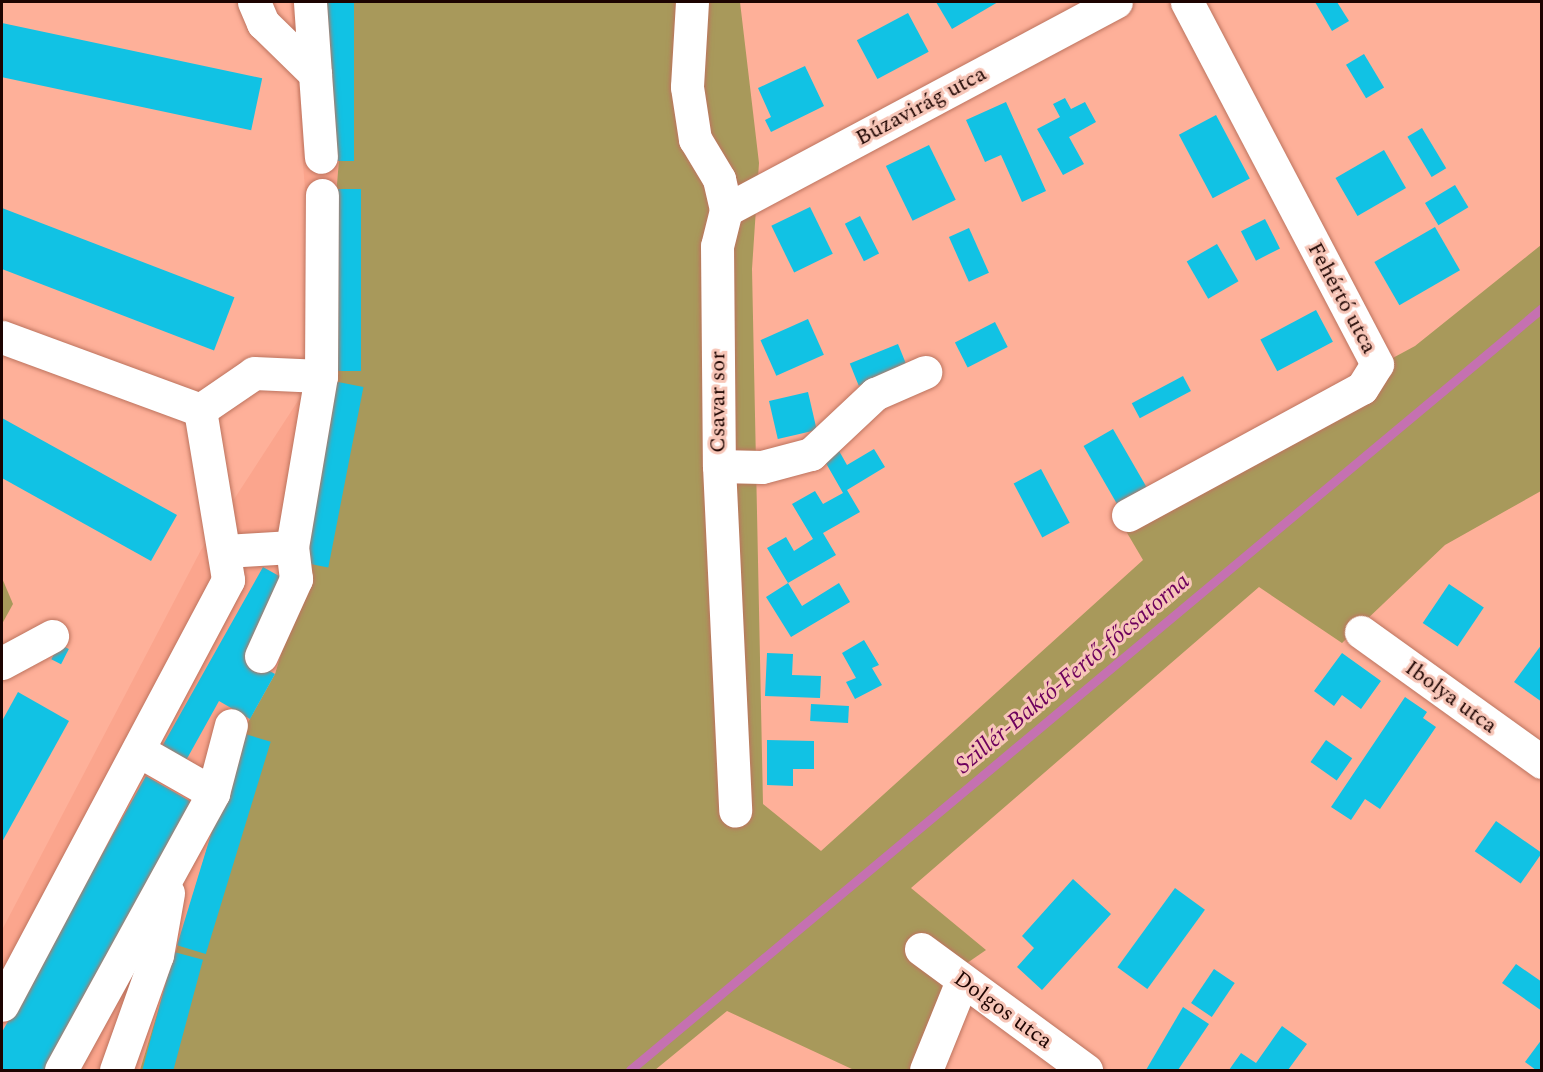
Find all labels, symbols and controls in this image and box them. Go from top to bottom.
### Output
street label: Búzavirág utca [851,61,991,151]
street label: Fehértó utca [1302,238,1382,358]
street label: Csavar sor [705,351,731,453]
water label: Szillér-Baktó-Fertő-főcsatorna [950,567,1196,781]
street label: Ibolya utca [1400,655,1502,739]
street label: Dolgos utca [949,965,1057,1055]

